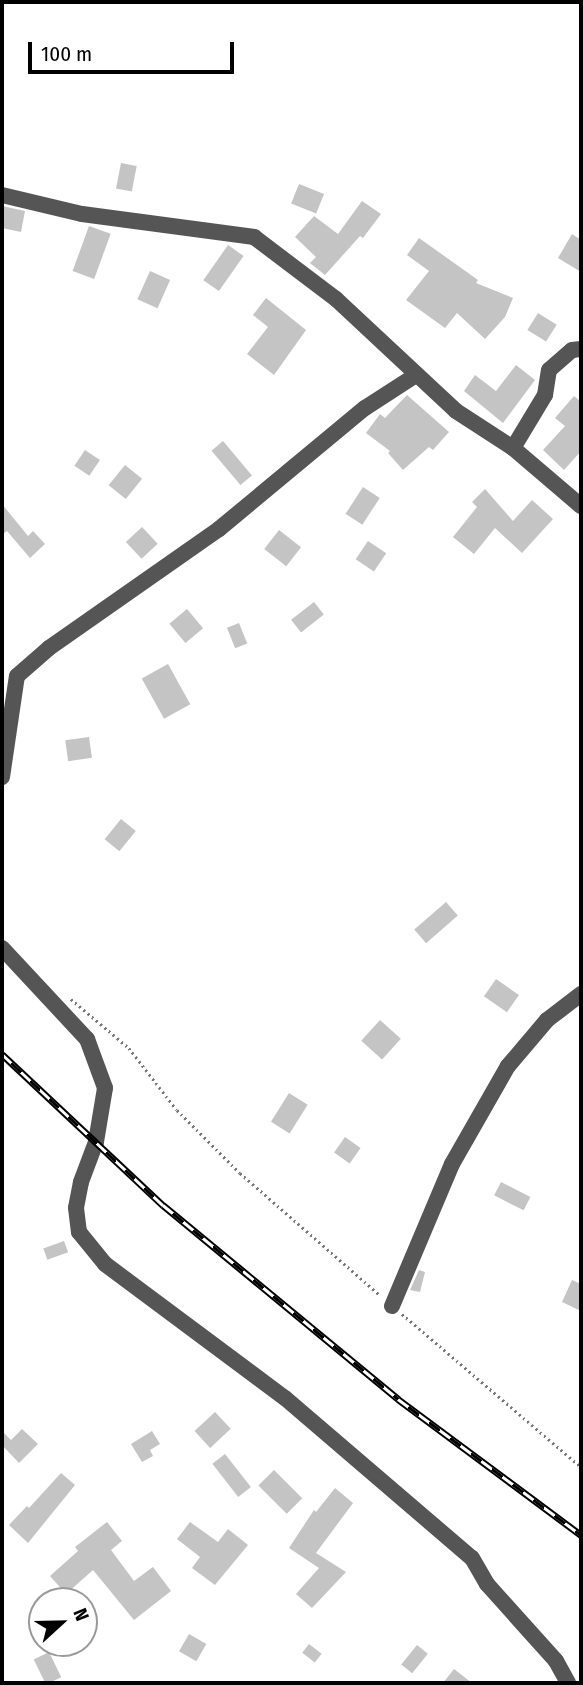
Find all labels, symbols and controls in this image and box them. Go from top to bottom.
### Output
scale bar [32,28,238,72]
text: 100 m [41,41,92,67]
north arrow [28,1587,98,1657]
text: N [68,1605,94,1624]

